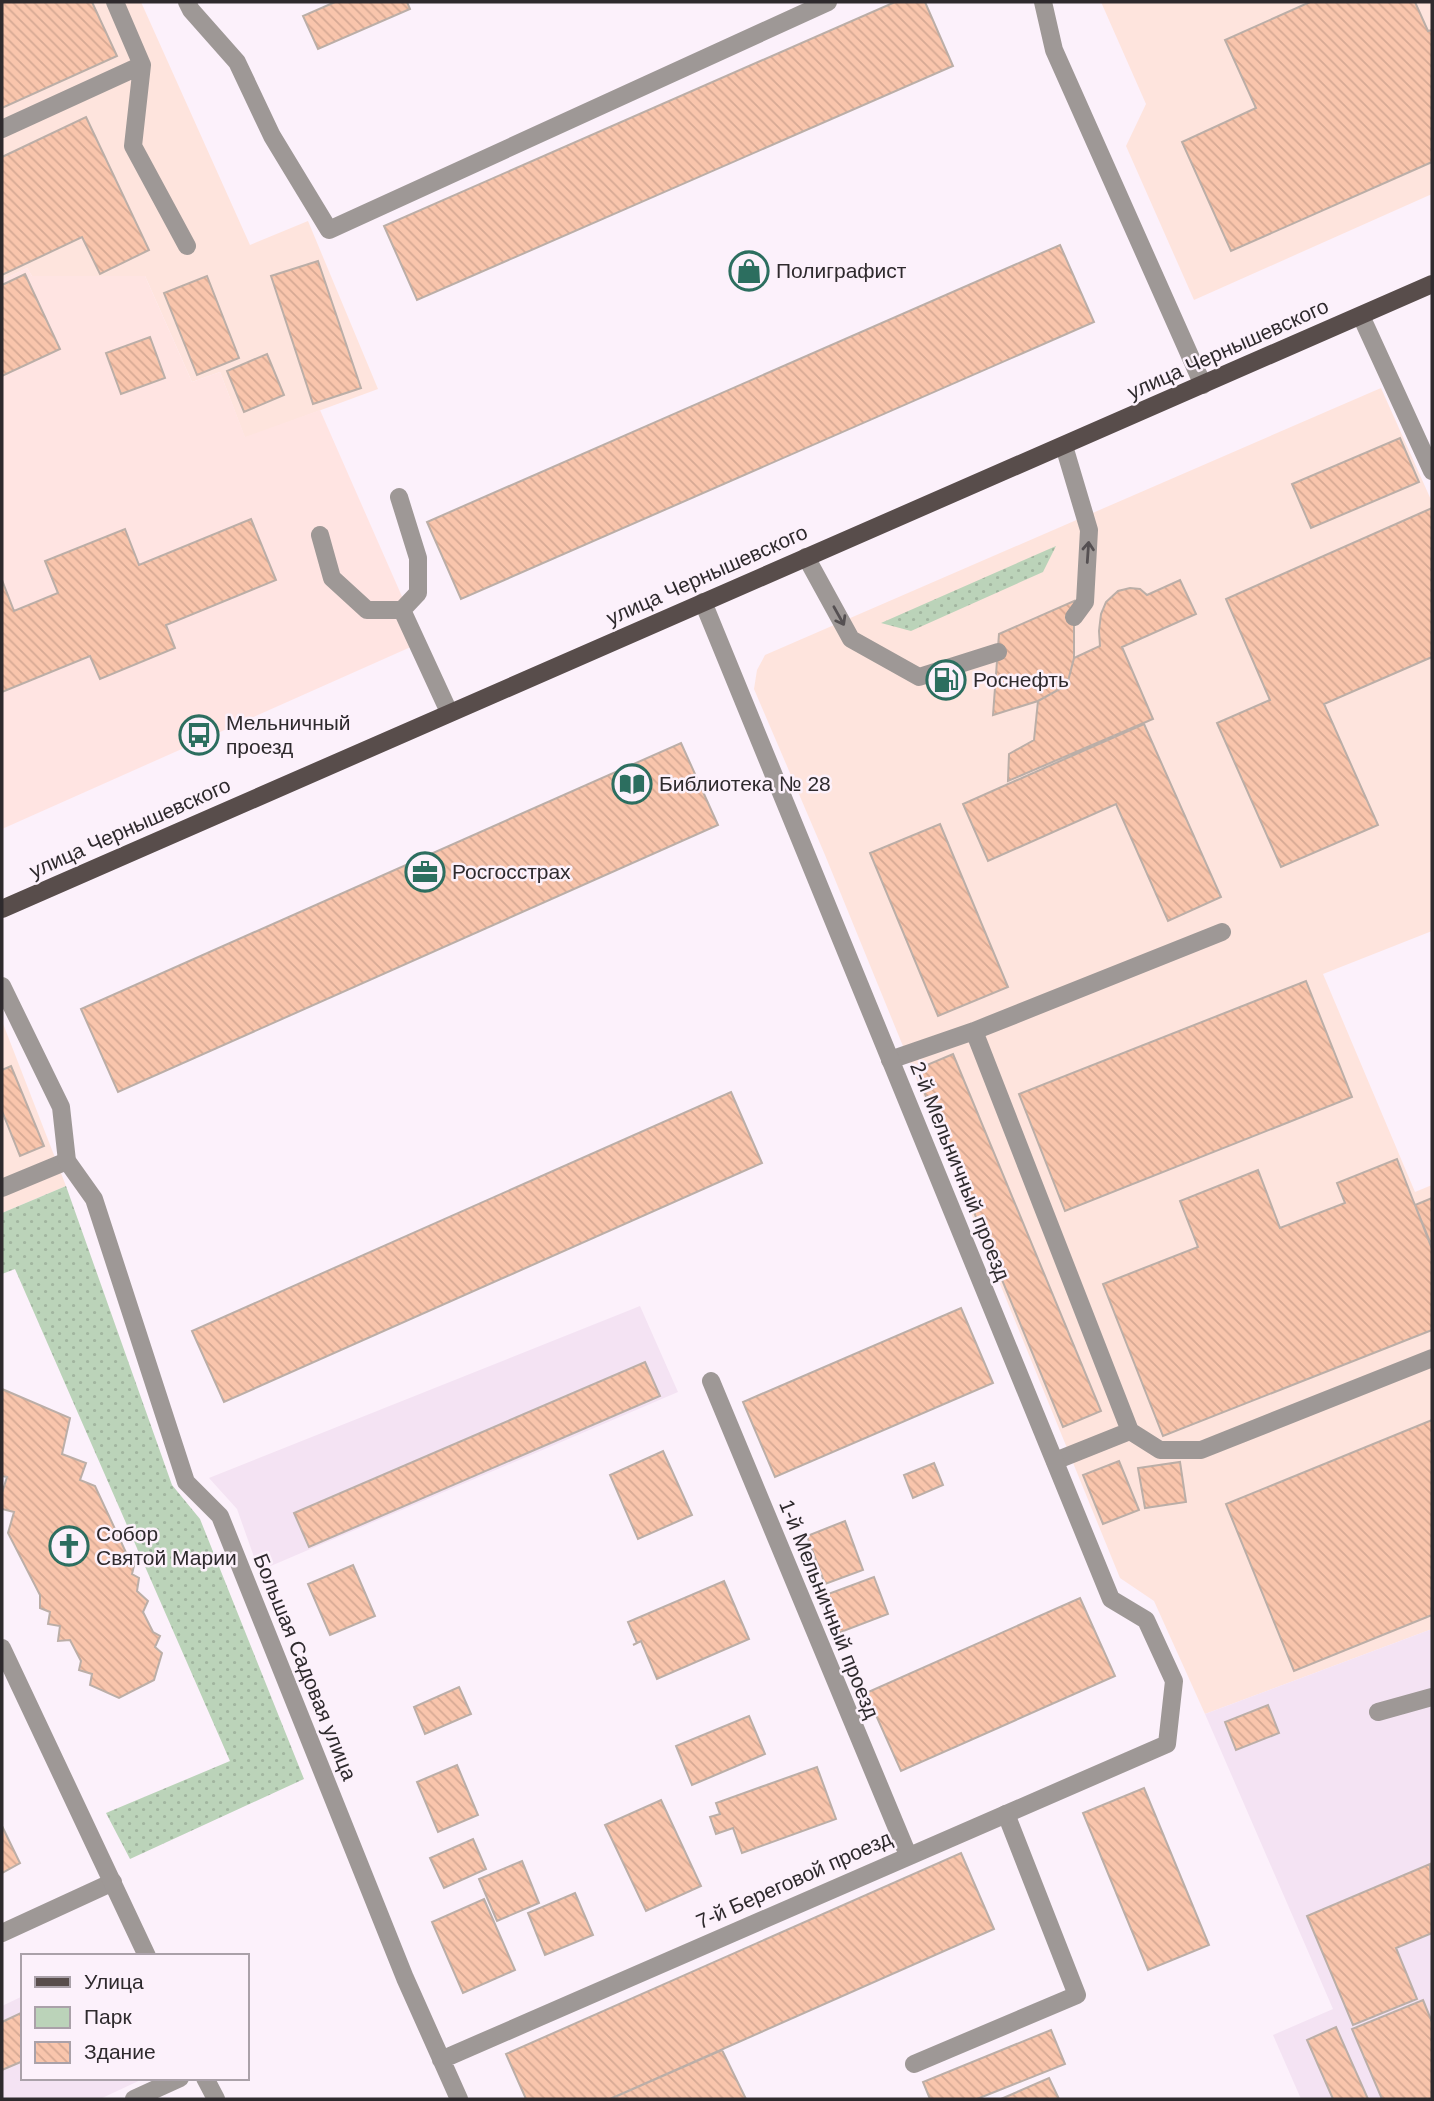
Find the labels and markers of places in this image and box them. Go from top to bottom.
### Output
shop icon: Полиграфист [728,250,770,292]
place label: Полиграфист [776,259,907,282]
fuel station icon: Роснефть [925,659,967,701]
place label: Роснефть [973,668,1069,691]
place label: Мельничный проезд [226,711,351,758]
bus stop icon: Мельничный проезд [178,714,220,756]
library icon: Библиотека № 28 [611,763,653,805]
place label: Библиотека № 28 [659,772,831,795]
office icon: Росгосстрах [404,851,446,893]
place label: Росгосстрах [452,860,571,883]
place label: Собор Святой Марии [96,1522,237,1569]
church icon: Собор Святой Марии [48,1525,90,1567]

